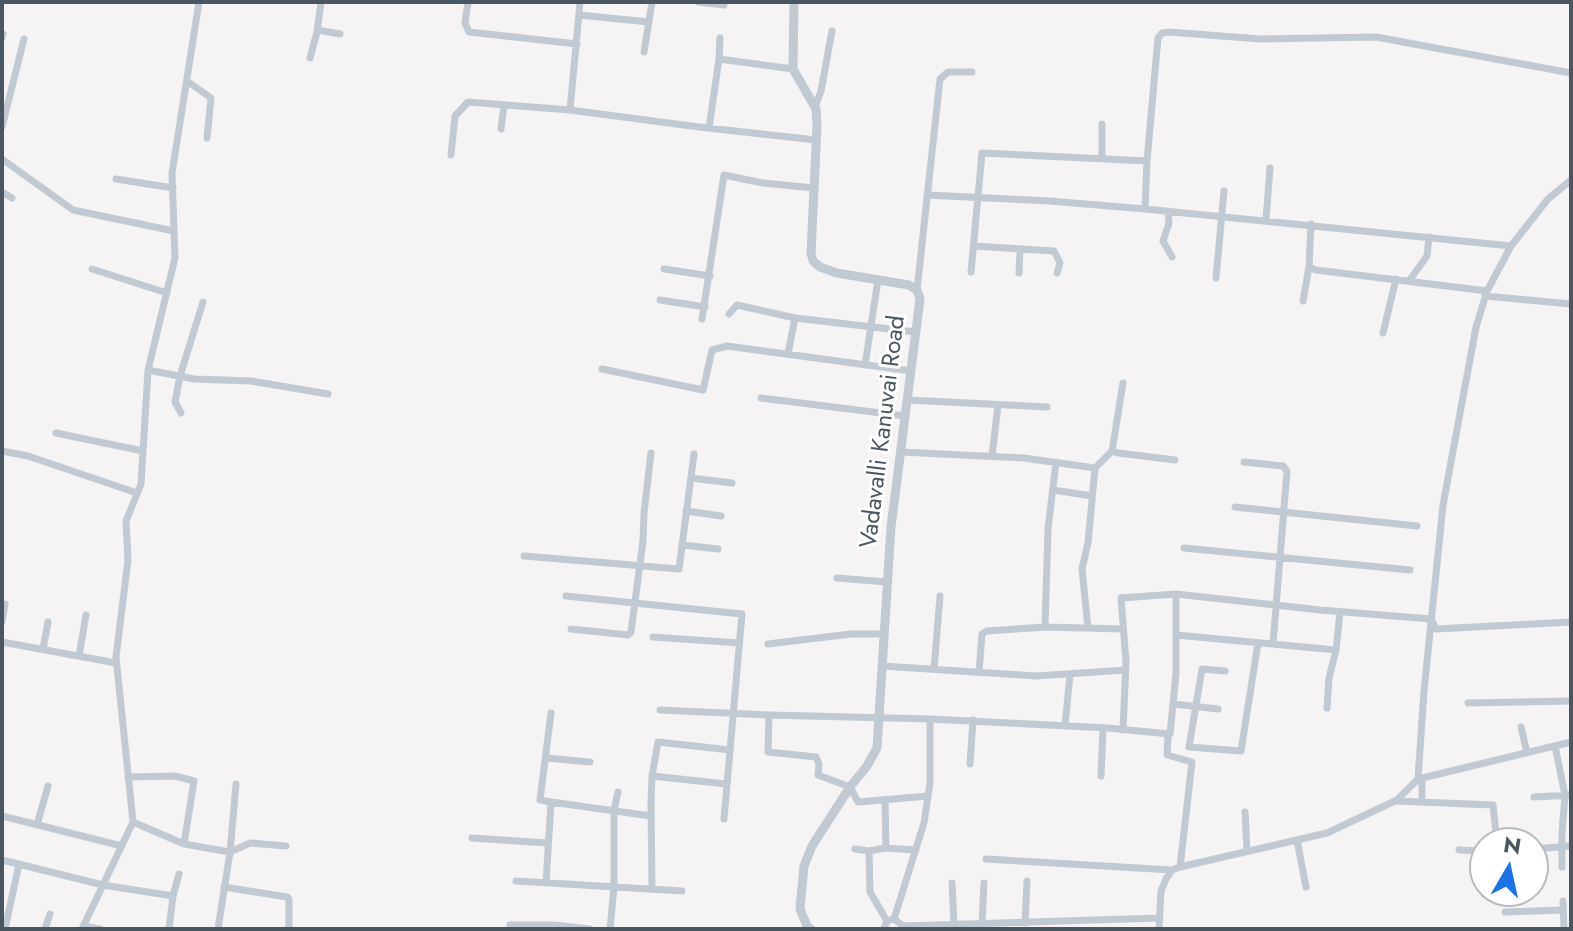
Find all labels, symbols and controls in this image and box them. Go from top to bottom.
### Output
street label: Vadavalli Kanuvai Road [855,314,913,550]
north arrow [1469,827,1549,907]
text: N [1501,828,1524,862]

